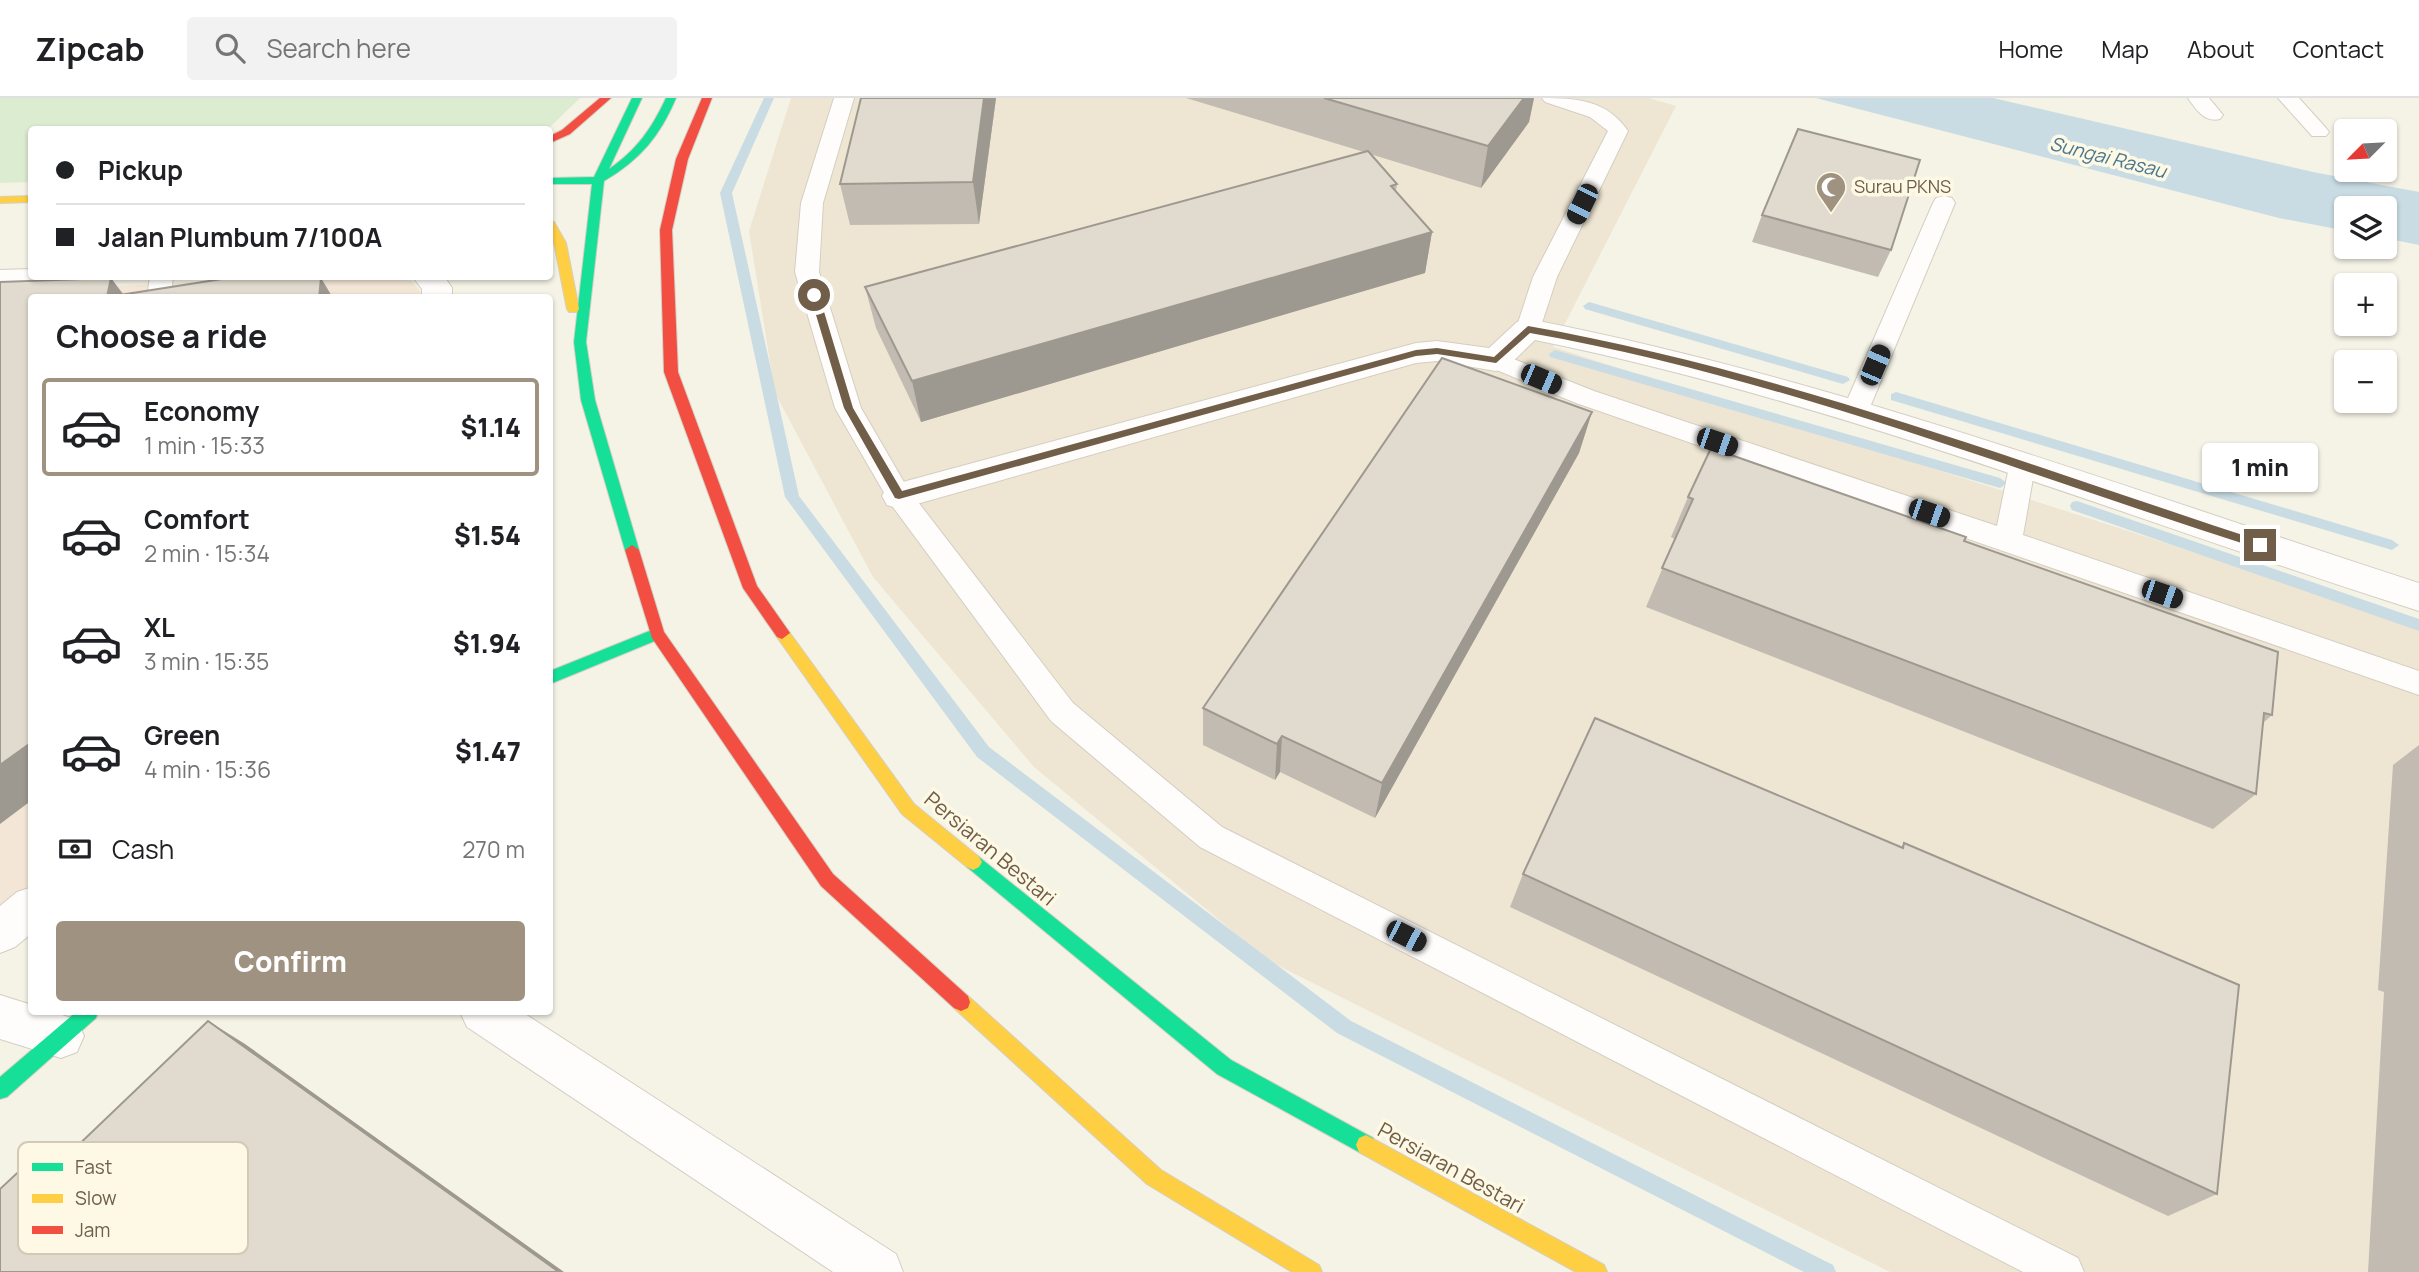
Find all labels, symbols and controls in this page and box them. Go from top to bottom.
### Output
search box [187,17,677,80]
text: Zipcab [35,26,145,71]
icon: search [211,29,249,67]
text: Search here [267,30,411,66]
text: Home [1998,32,2063,65]
text: Map [2101,32,2149,65]
text: About [2187,32,2255,65]
text: Contact [2293,32,2384,65]
north arrow [2334,119,2398,182]
map controls [2334,119,2397,413]
water label: Sungai Rasau [2047,130,2170,184]
text: Pickup [98,152,183,188]
mosque icon: Surau PKNS [1814,170,1848,214]
place label: Surau PKNS [1854,174,1951,198]
car [1564,181,1601,227]
button: layers [2334,196,2397,259]
text: Jalan Plumbum 7/100A [98,219,382,255]
button: + [2334,273,2397,336]
route start [798,279,830,311]
text: Choose a ride [56,314,267,358]
car [1858,342,1893,388]
button: − [2334,350,2397,413]
car [1518,361,1565,397]
text: Economy [144,393,259,429]
icon: car [60,396,123,459]
text: $1.14 [461,409,521,445]
car [1694,425,1741,459]
text: 1 min · 15:33 [144,429,265,461]
callout: 1 min [2202,444,2318,492]
text: 1 min [2231,451,2289,483]
car [1906,496,1953,530]
text: Comfort [144,501,250,537]
icon: car [60,504,123,567]
text: $1.54 [454,517,521,553]
route end [2244,529,2276,561]
text: 2 min · 15:34 [144,537,270,569]
car [2139,577,2186,611]
text: XL [144,609,175,645]
icon: car [60,612,123,675]
text: $1.94 [453,625,521,661]
text: 3 min · 15:35 [144,645,269,677]
text: Green [144,717,220,753]
icon: car [60,720,123,783]
text: $1.47 [455,733,521,769]
text: 4 min · 15:36 [144,753,271,785]
street label: Persiaran Bestari [919,785,1062,912]
icon: cash [56,830,94,868]
text: Cash [112,831,174,867]
text: 270 m [462,833,525,865]
car [1383,917,1430,955]
button: Confirm [56,921,525,1001]
street label: Persiaran Bestari [1373,1115,1530,1219]
legend [18,1142,248,1254]
text: Fast [75,1154,112,1180]
text: Slow [75,1185,117,1211]
text: Jam [75,1217,110,1243]

